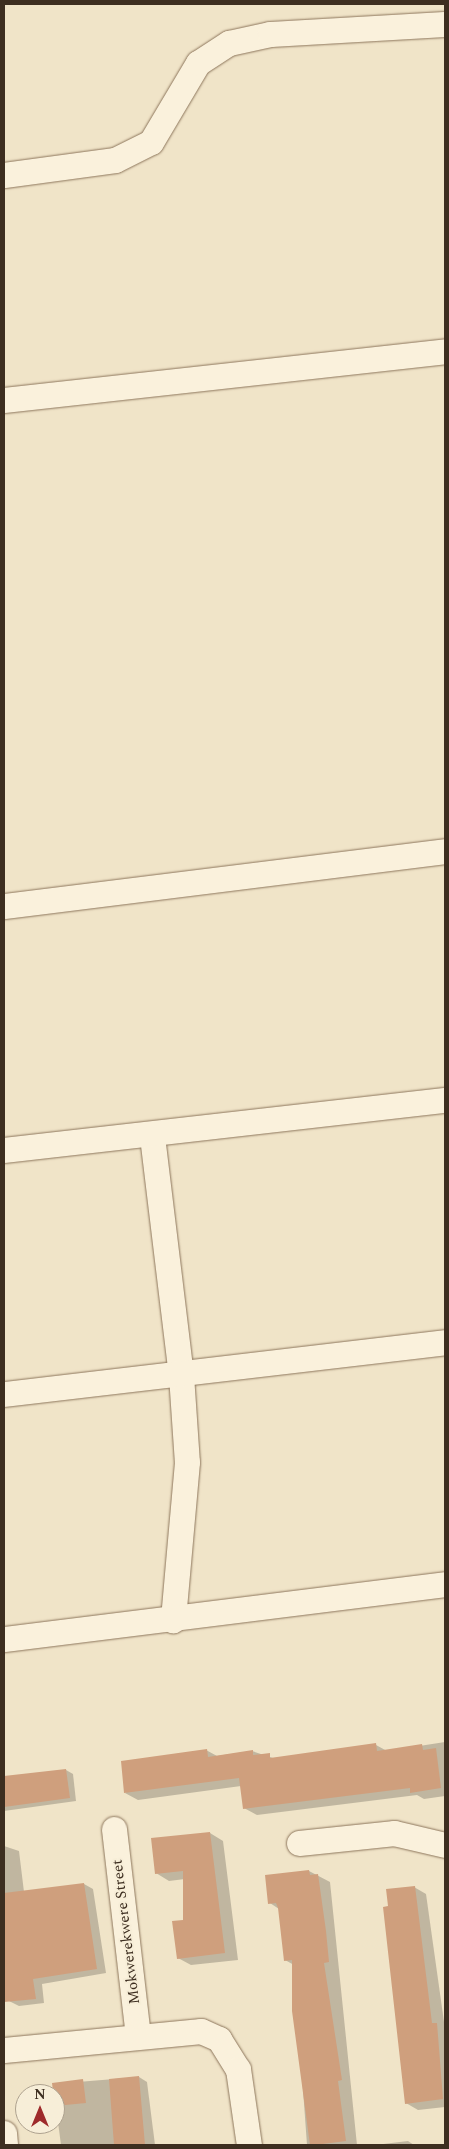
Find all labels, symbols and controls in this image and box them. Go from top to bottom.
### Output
street label: Mokwerekwere Street [108,1859,144,2005]
north arrow [15,2084,65,2134]
text: N [34,2084,46,2105]

